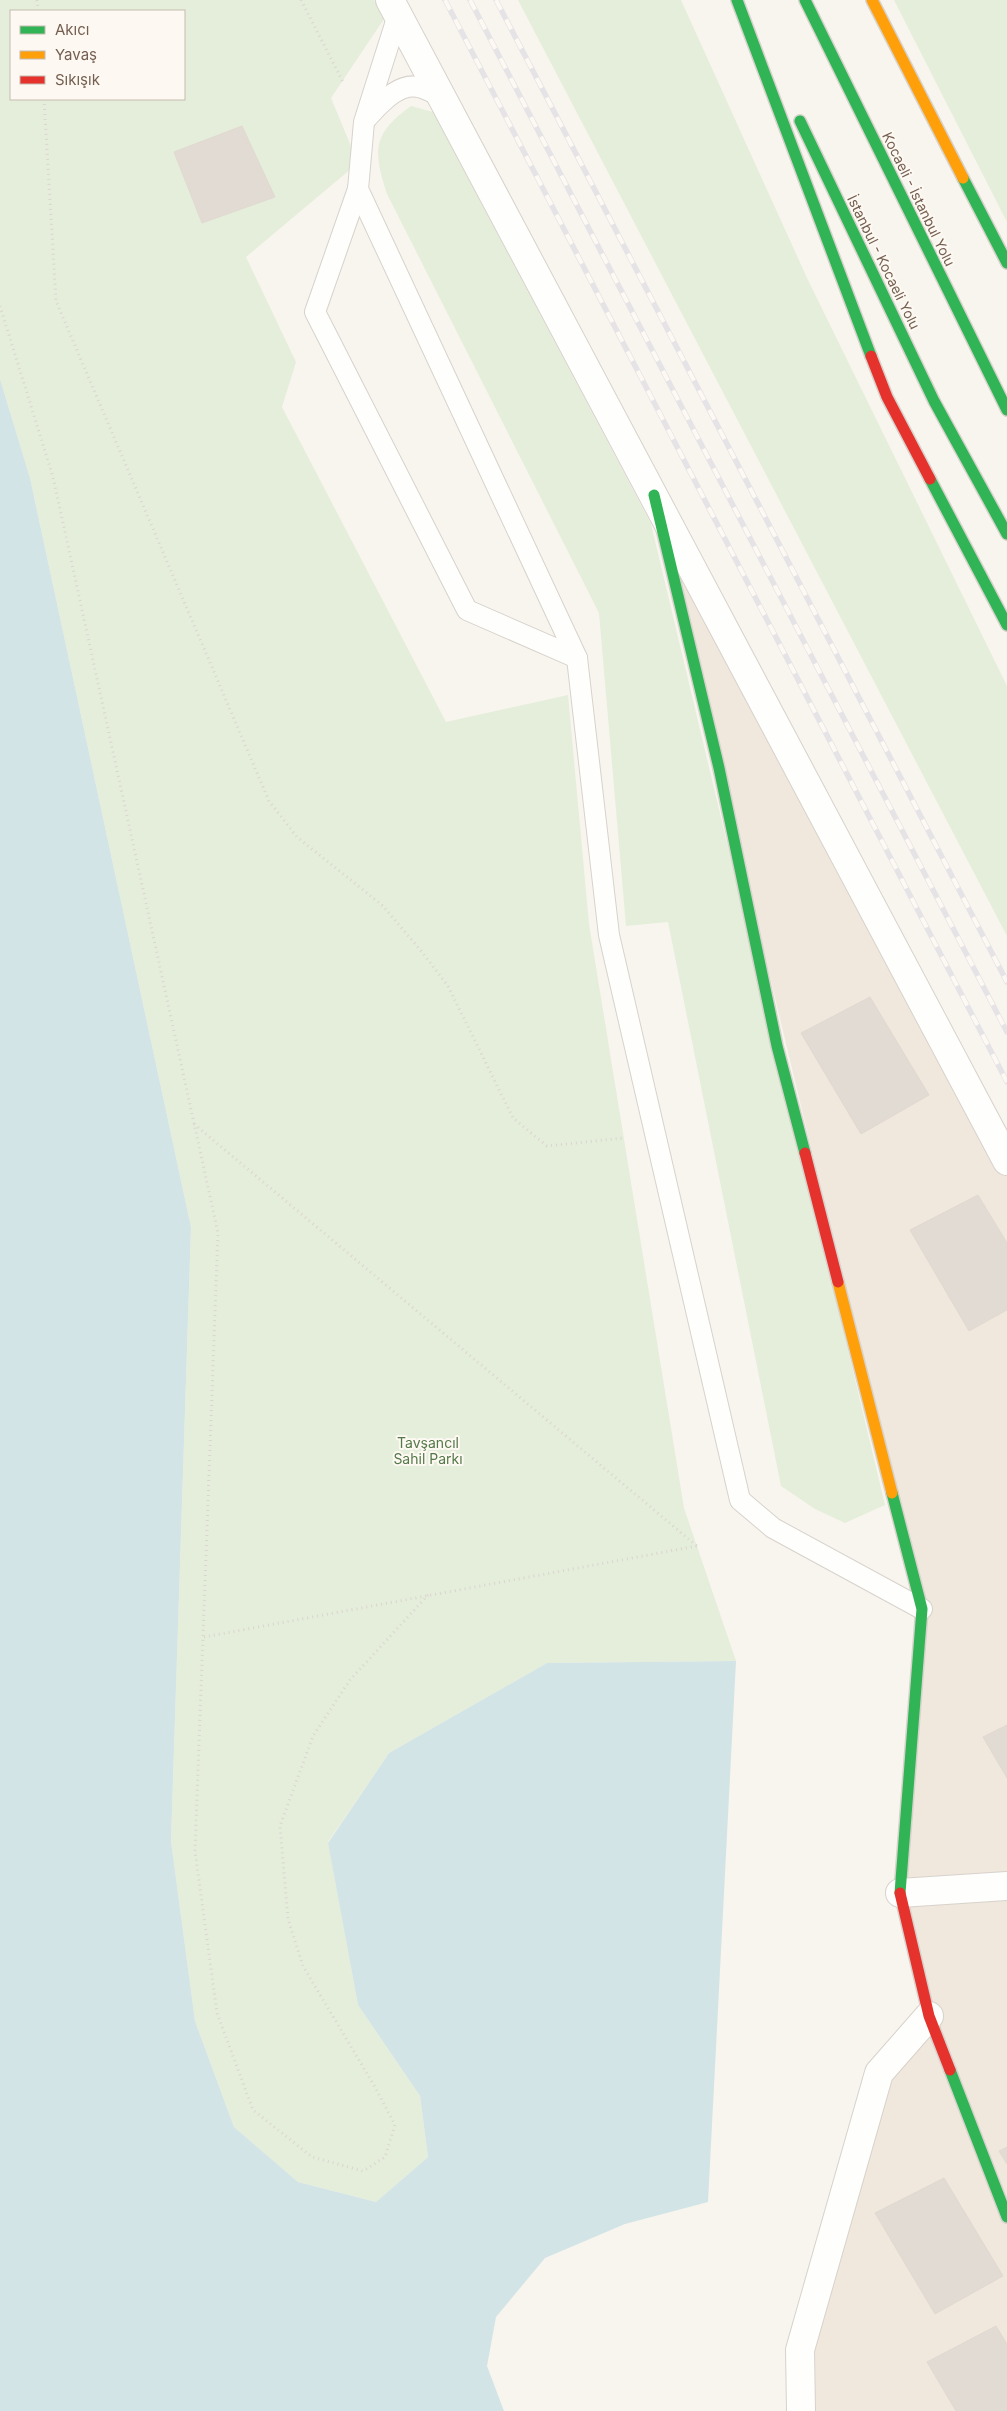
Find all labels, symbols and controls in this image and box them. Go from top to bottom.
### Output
legend [10,10,185,100]
text: Akıcı [55,20,89,39]
text: Yavaş [55,45,97,64]
text: Sıkışık [55,70,101,89]
street label: Kocaeli - İstanbul Yolu [879,129,959,269]
street label: İstanbul - Kocaeli Yolu [844,192,924,332]
park label: Tavşancıl Sahil Parkı [393,1434,463,1467]

